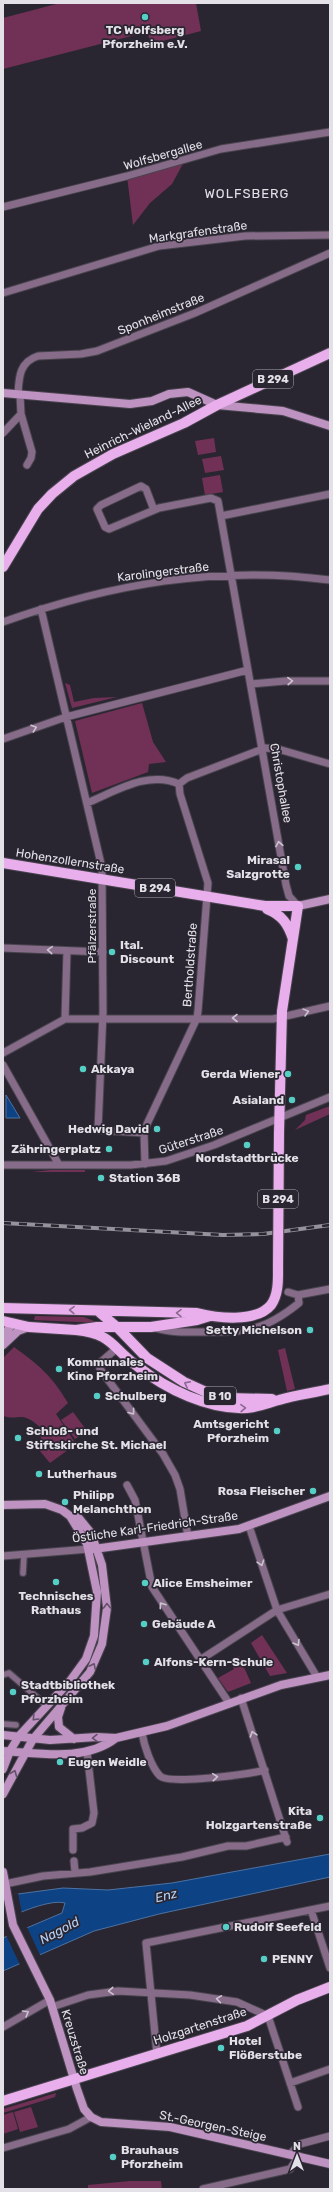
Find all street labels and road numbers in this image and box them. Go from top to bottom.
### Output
street label: Wolfsbergallee [122,137,204,173]
street label: Markgrafenstraße [148,218,248,246]
street label: Sponheimstraße [116,290,207,338]
road number: B 294 [253,370,293,388]
street label: Heinrich-Wieland-Allee [82,392,204,461]
street label: Karolingerstraße [116,559,210,585]
street label: Christophallee [267,742,295,824]
street label: Hohenzollernstraße [15,846,126,877]
road number: B 294 [135,879,175,897]
street label: Pfälzerstraße [85,888,99,963]
street label: Bertholdstraße [180,922,200,1007]
street label: Güterstraße [157,1123,225,1157]
road number: B 294 [258,1190,298,1208]
road number: B 10 [204,1387,236,1405]
street label: Östliche Karl-Friedrich-Straße [71,1508,239,1546]
street label: Holzgartenstraße [152,2004,249,2048]
street label: Kreuzstraße [58,2008,92,2077]
street label: St.-Georgen-Steige [158,2108,268,2144]

